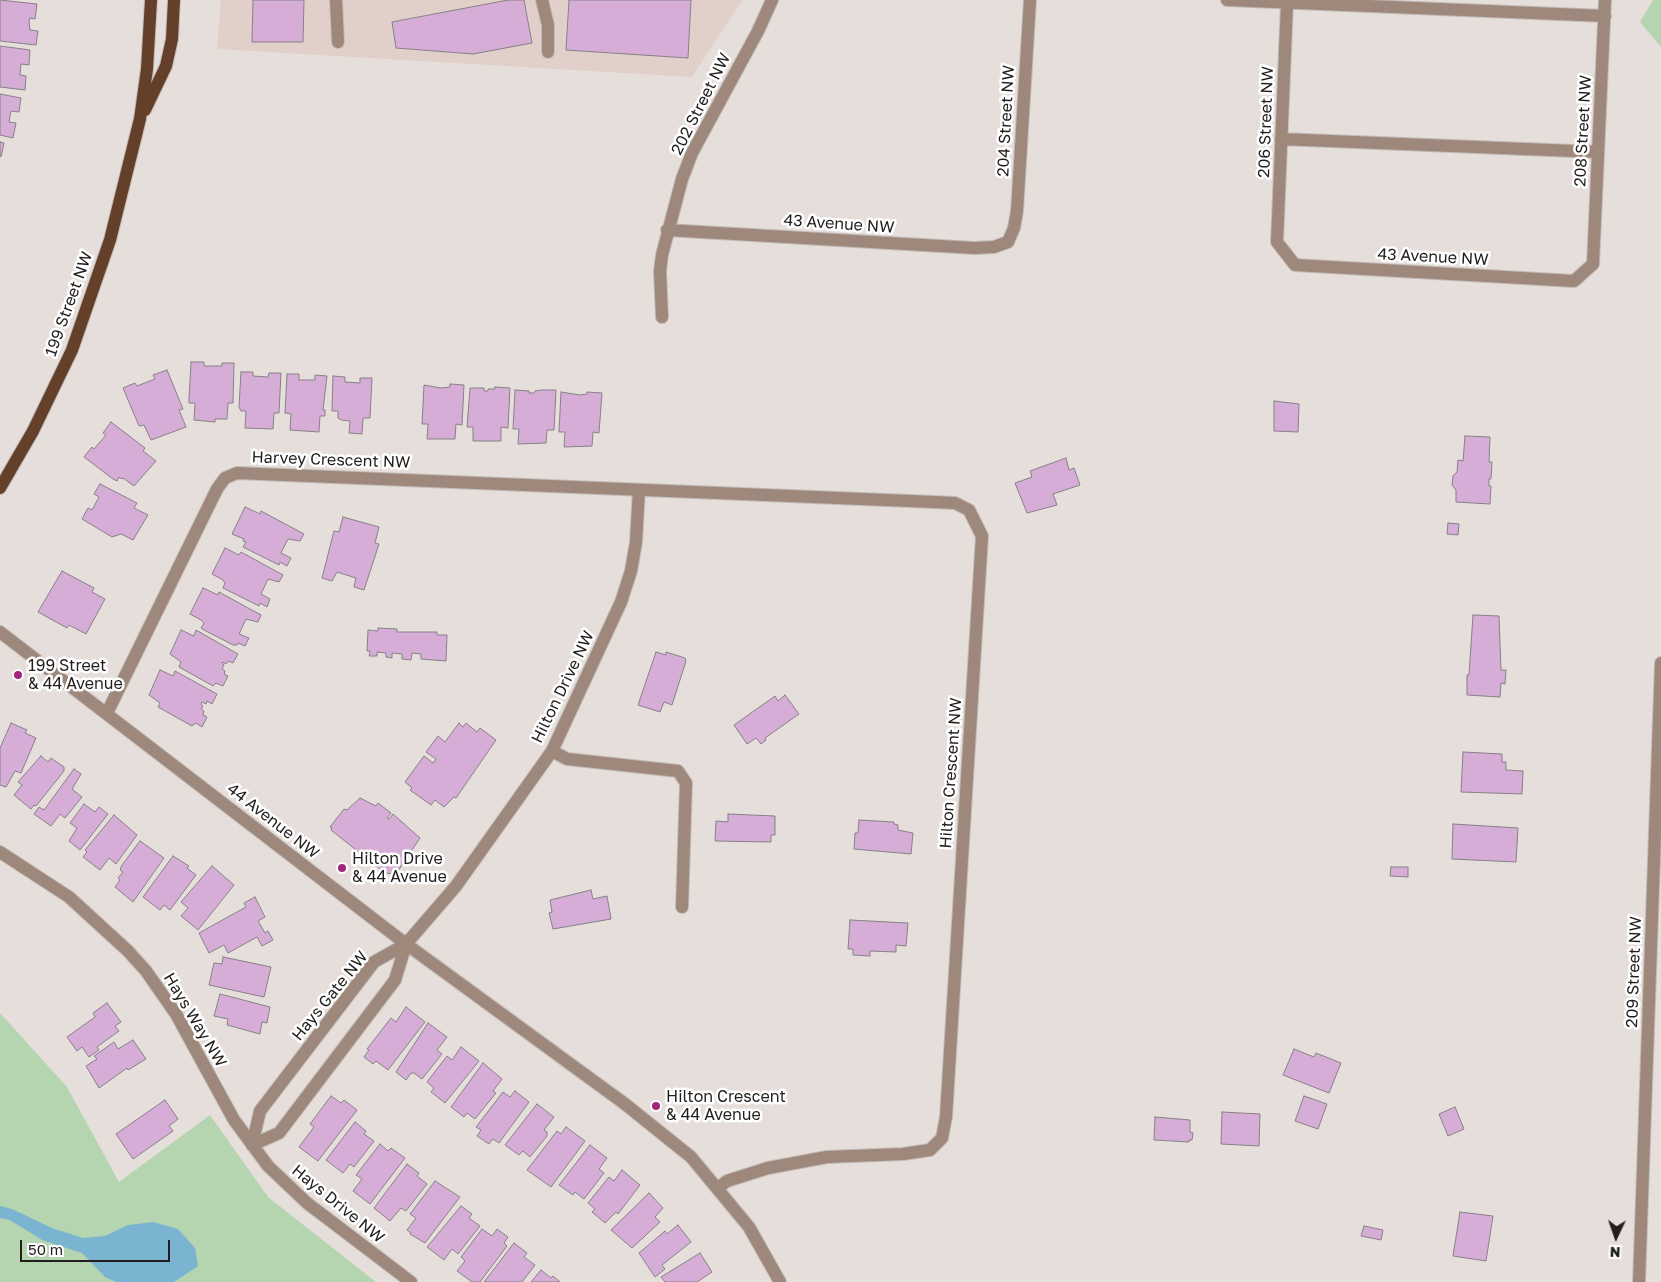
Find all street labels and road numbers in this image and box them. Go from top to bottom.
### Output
street label: 202 Street NW [667,50,735,158]
street label: 204 Street NW [993,65,1019,177]
street label: 206 Street NW [1254,66,1278,178]
street label: 208 Street NW [1570,75,1596,187]
street label: 43 Avenue NW [783,211,895,237]
street label: 43 Avenue NW [1377,245,1489,269]
street label: 199 Street NW [41,249,97,359]
street label: Harvey Crescent NW [251,448,411,472]
street label: Hilton Drive NW [528,628,598,746]
street label: Hilton Crescent NW [936,697,966,849]
street label: 44 Avenue NW [223,779,323,863]
street label: 209 Street NW [1622,916,1646,1028]
street label: Hays Gate NW [288,947,372,1045]
street label: Hays Way NW [159,970,231,1070]
street label: Hays Drive NW [288,1161,388,1247]

